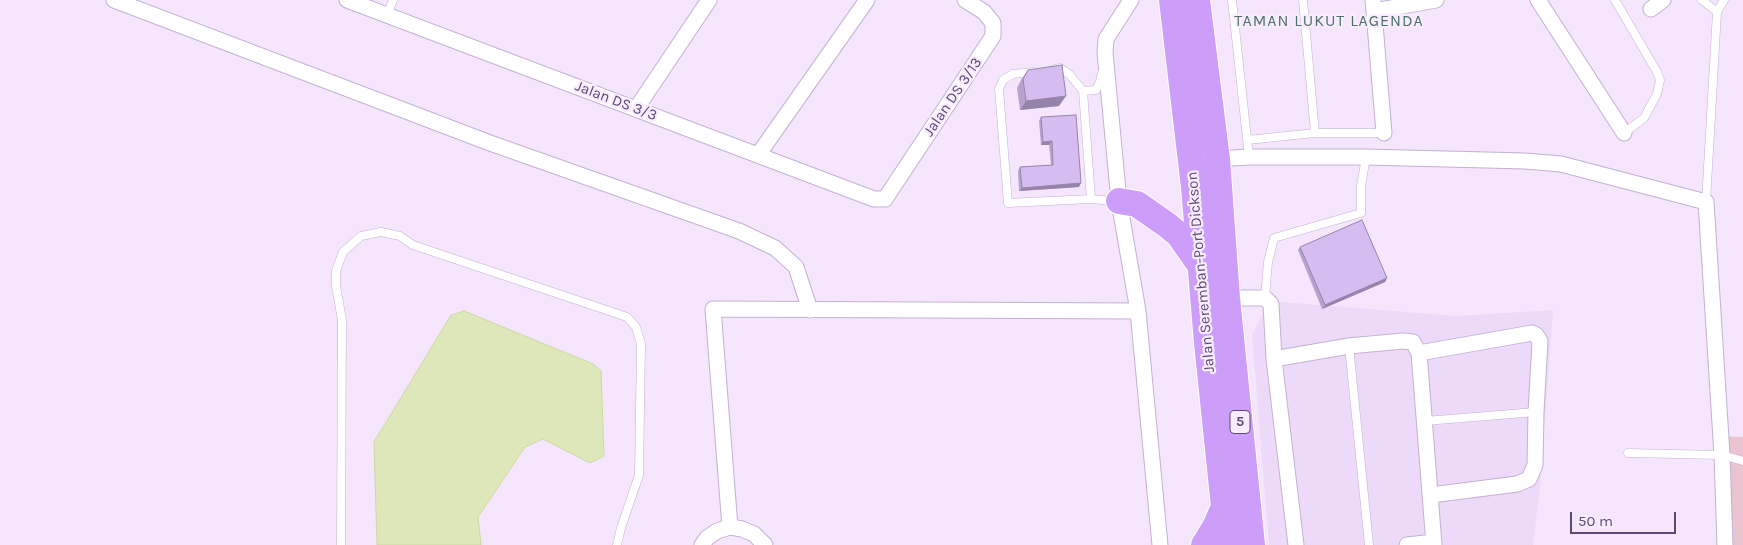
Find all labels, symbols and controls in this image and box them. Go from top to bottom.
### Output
district label: TAMAN LUKUT LAGENDA [1232,11,1426,31]
street label: Jalan DS 3/13 [920,54,986,140]
street label: Jalan DS 3/3 [573,77,659,125]
street label: Jalan Seremban-Port Dickson [1183,171,1219,373]
road number: 5 [1230,411,1250,434]
scale bar [1573,502,1679,534]
text: 50 m [1578,512,1613,530]

